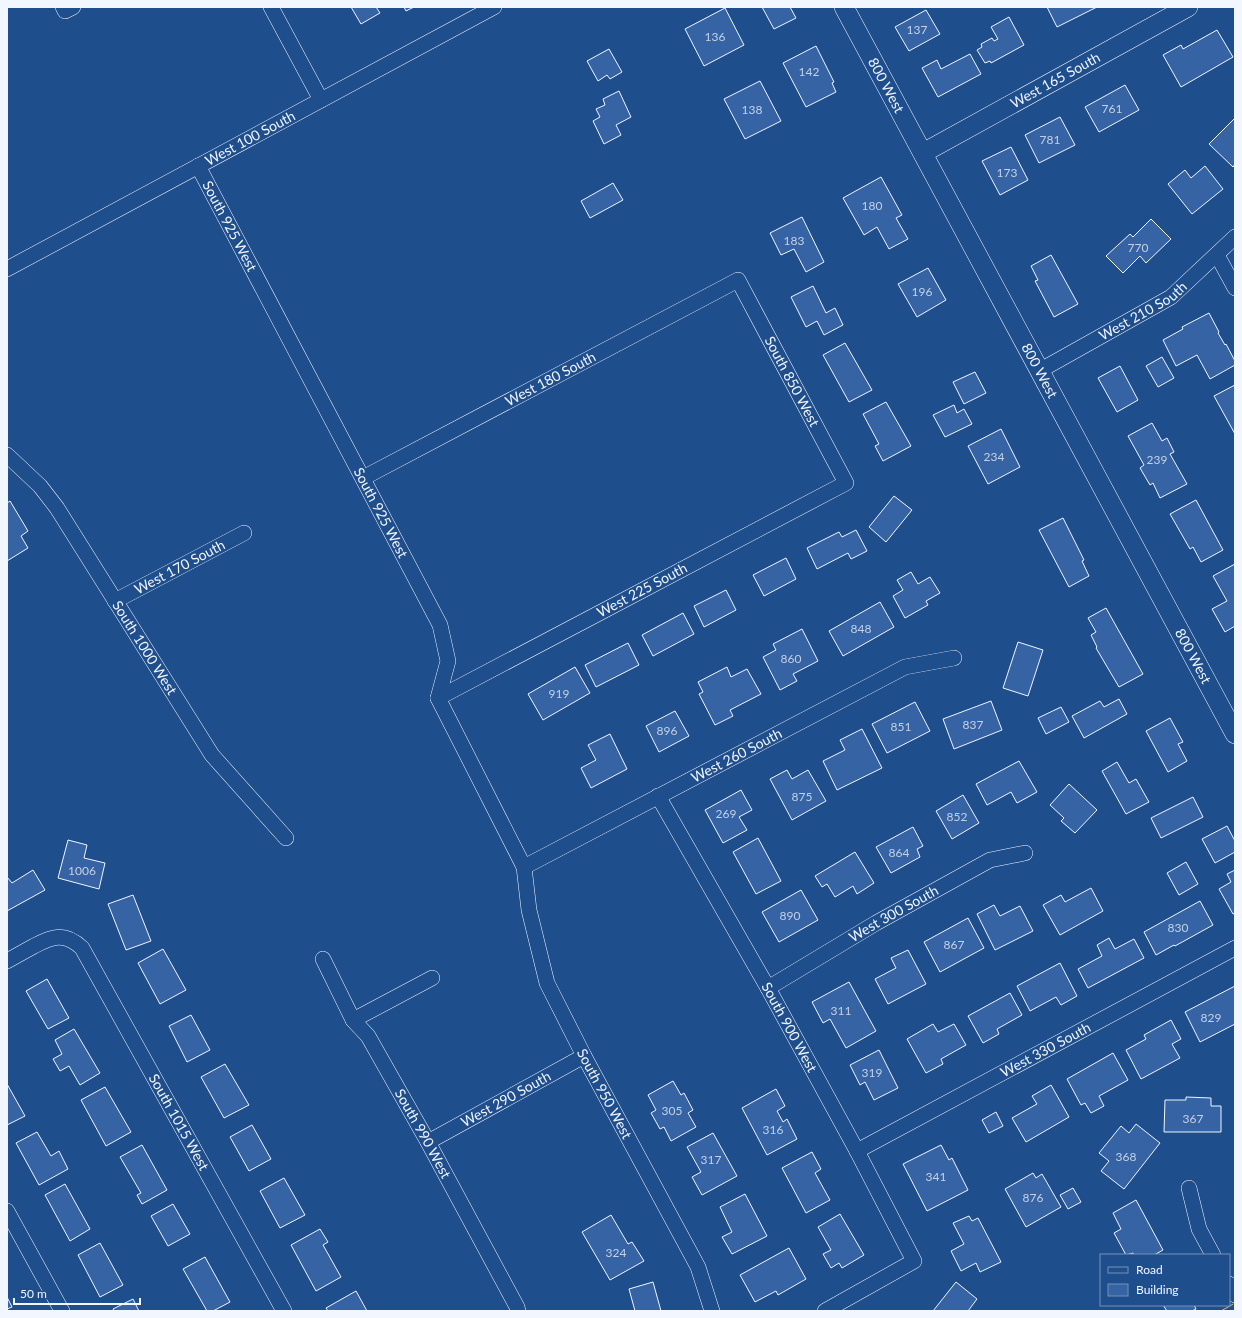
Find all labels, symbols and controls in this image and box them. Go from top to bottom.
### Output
house number: 137 [907,22,927,37]
house number: 136 [705,29,725,44]
street label: West 165 South [1007,48,1103,111]
street label: 800 West [865,55,908,116]
house number: 142 [799,64,819,79]
house number: 761 [1102,101,1122,116]
house number: 138 [742,102,762,117]
street label: West 100 South [202,107,298,169]
house number: 781 [1040,132,1060,147]
house number: 173 [997,165,1017,180]
street label: South 925 West [199,178,261,274]
house number: 180 [862,198,882,213]
house number: 183 [784,233,804,248]
house number: 770 [1128,240,1148,255]
street label: West 210 South [1096,278,1190,344]
house number: 196 [912,284,932,299]
street label: South 850 West [761,333,823,429]
street label: 800 West [1018,340,1062,401]
street label: West 180 South [502,348,598,409]
house number: 234 [984,449,1004,464]
house number: 239 [1147,452,1167,467]
street label: South 925 West [350,464,412,561]
street label: West 170 South [131,536,228,597]
street label: West 225 South [594,559,690,621]
street label: South 1000 West [109,597,181,698]
house number: 848 [851,621,871,636]
street label: 800 West [1172,625,1215,686]
house number: 860 [781,651,801,666]
house number: 919 [549,686,569,701]
house number: 837 [963,717,983,732]
house number: 851 [891,719,911,734]
house number: 896 [657,723,677,738]
street label: West 260 South [688,724,784,786]
house number: 875 [792,789,812,804]
house number: 269 [716,806,736,821]
house number: 852 [947,809,967,824]
house number: 864 [889,845,909,860]
house number: 1006 [68,863,96,878]
street label: West 300 South [846,881,941,945]
house number: 890 [780,908,800,923]
house number: 830 [1168,920,1188,935]
house number: 867 [944,937,964,952]
street label: South 900 West [758,979,821,1075]
house number: 311 [831,1003,851,1018]
house number: 829 [1201,1010,1221,1025]
street label: West 330 South [997,1018,1093,1080]
street label: South 950 West [574,1046,636,1141]
house number: 319 [862,1065,882,1080]
street label: West 290 South [458,1067,554,1130]
street label: South 1015 West [146,1071,213,1173]
street label: South 990 West [392,1086,455,1181]
house number: 305 [662,1103,682,1118]
house number: 367 [1183,1111,1203,1126]
house number: 316 [763,1122,783,1137]
house number: 368 [1116,1149,1136,1164]
house number: 317 [701,1152,721,1167]
house number: 341 [926,1169,946,1184]
house number: 876 [1023,1190,1043,1205]
house number: 324 [606,1245,626,1260]
legend [1100,1254,1230,1306]
text: Road [1136,1262,1163,1277]
scale bar [14,1280,140,1306]
text: Building [1136,1282,1179,1297]
text: 50 m [20,1286,47,1301]

